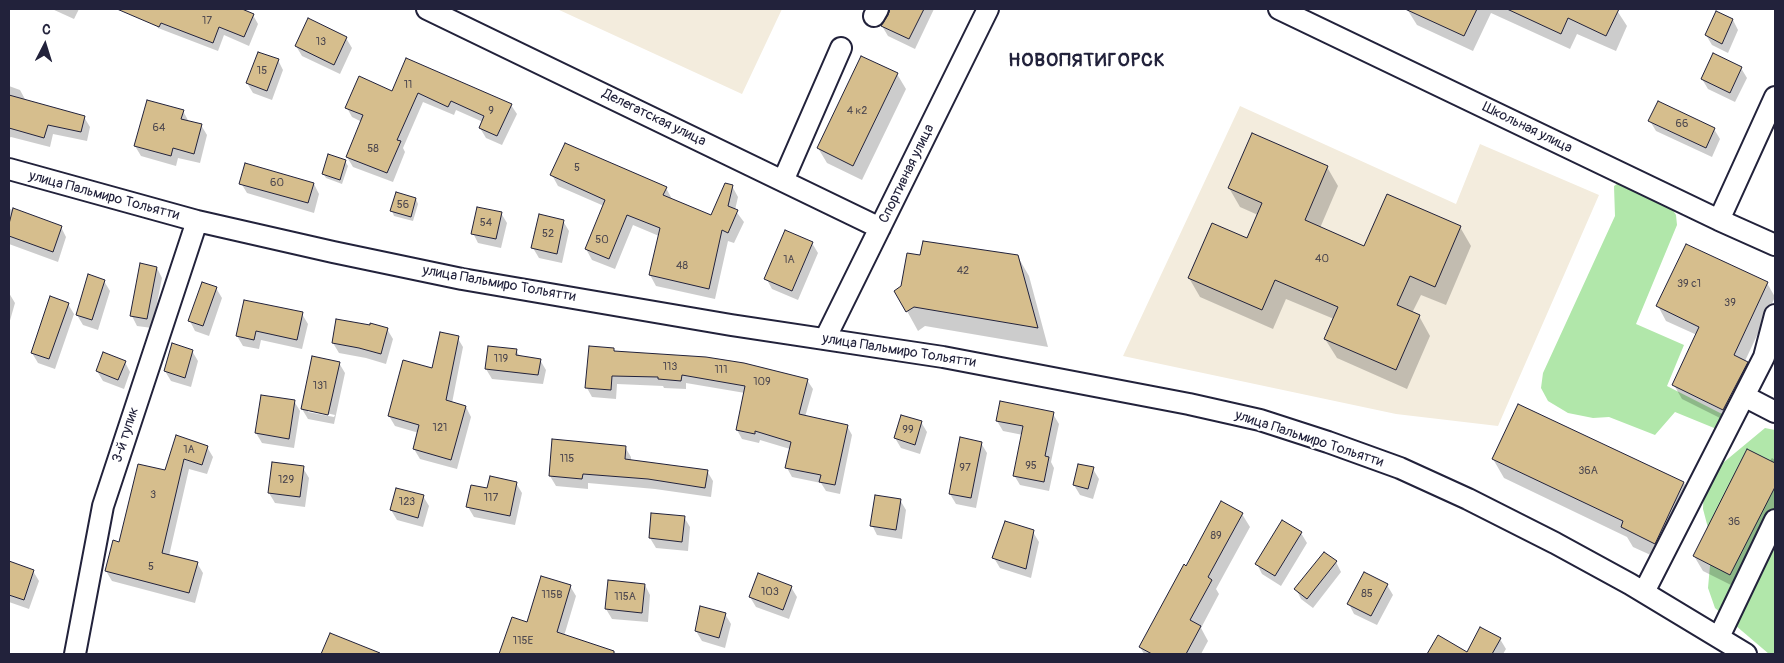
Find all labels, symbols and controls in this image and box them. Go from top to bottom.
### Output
house number: 17 [202,14,212,28]
north arrow [20,20,70,70]
text: С [41,21,51,38]
house number: 13 [316,35,326,49]
district label: НОВОПЯТИГОРСК [1007,50,1167,72]
house number: 15 [257,64,267,78]
house number: 11 [404,78,412,92]
street label: Делегатская улица [599,86,709,150]
street label: Школьная улица [1479,99,1575,157]
house number: 9 [488,104,494,118]
house number: 4 к2 [847,104,867,118]
house number: 66 [1676,117,1688,131]
house number: 64 [153,121,165,135]
street label: Спортивная улица [876,122,938,226]
house number: 58 [367,142,379,156]
house number: 5 [574,161,580,175]
street label: улица Пальмиро Тольятти [27,168,181,224]
house number: 60 [270,176,284,190]
house number: 56 [397,198,409,212]
house number: 54 [480,216,492,230]
house number: 52 [542,227,554,241]
house number: 50 [595,233,609,247]
house number: 40 [1315,252,1329,266]
house number: 1А [783,253,795,267]
house number: 48 [676,259,688,273]
street label: улица Пальмиро Тольятти [421,262,577,306]
house number: 42 [957,264,969,278]
house number: 39 с1 [1677,277,1701,291]
house number: 39 [1724,296,1736,310]
street label: улица Пальмиро Тольятти [821,331,977,371]
house number: 119 [494,352,508,366]
house number: 113 [663,360,677,374]
house number: 111 [715,363,727,377]
house number: 109 [753,375,771,389]
house number: 131 [313,379,327,393]
street label: 3-й тупик [109,405,143,465]
street label: улица Пальмиро Тольятти [1233,407,1385,471]
house number: 121 [433,421,447,435]
house number: 99 [902,423,914,437]
house number: 1А [183,443,195,457]
house number: 115 [560,452,574,466]
house number: 95 [1025,459,1037,473]
house number: 97 [959,461,971,475]
house number: 36А [1578,464,1598,478]
house number: 129 [278,473,294,487]
house number: 3 [150,488,156,502]
house number: 117 [484,491,498,505]
house number: 123 [399,495,415,509]
house number: 36 [1728,515,1740,529]
house number: 89 [1210,529,1222,543]
house number: 5 [148,560,154,574]
house number: 103 [761,585,779,599]
house number: 85 [1361,587,1373,601]
house number: 115В [542,588,562,602]
house number: 115А [614,590,636,604]
house number: 115Е [513,634,533,648]

